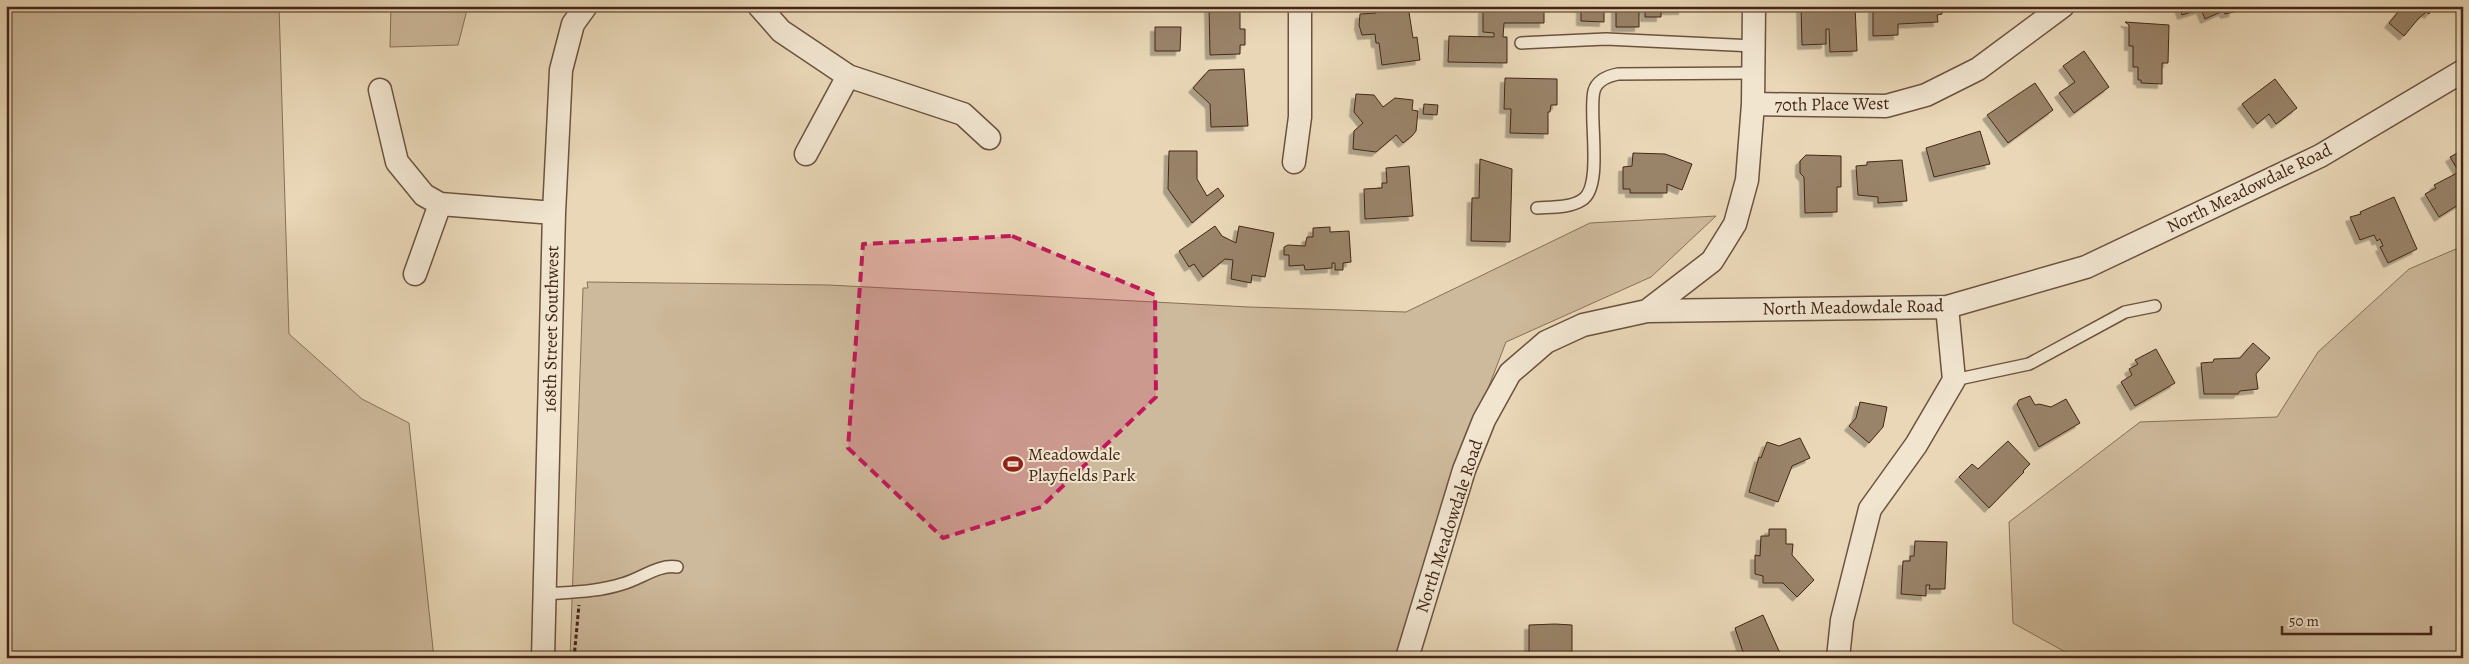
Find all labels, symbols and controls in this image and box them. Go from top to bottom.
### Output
street label: 70th Place West [1774,91,1890,117]
street label: North Meadowdale Road [2162,137,2336,238]
street label: 168th Street Southwest [538,245,564,413]
street label: North Meadowdale Road [1762,293,1944,321]
street label: North Meadowdale Road [1410,436,1489,616]
place label: Meadowdale Playfields Park [1028,442,1136,487]
sports icon: Meadowdale Playfields Park [1002,453,1024,475]
scale bar [2282,604,2430,636]
text: 50 m [2289,611,2319,631]

